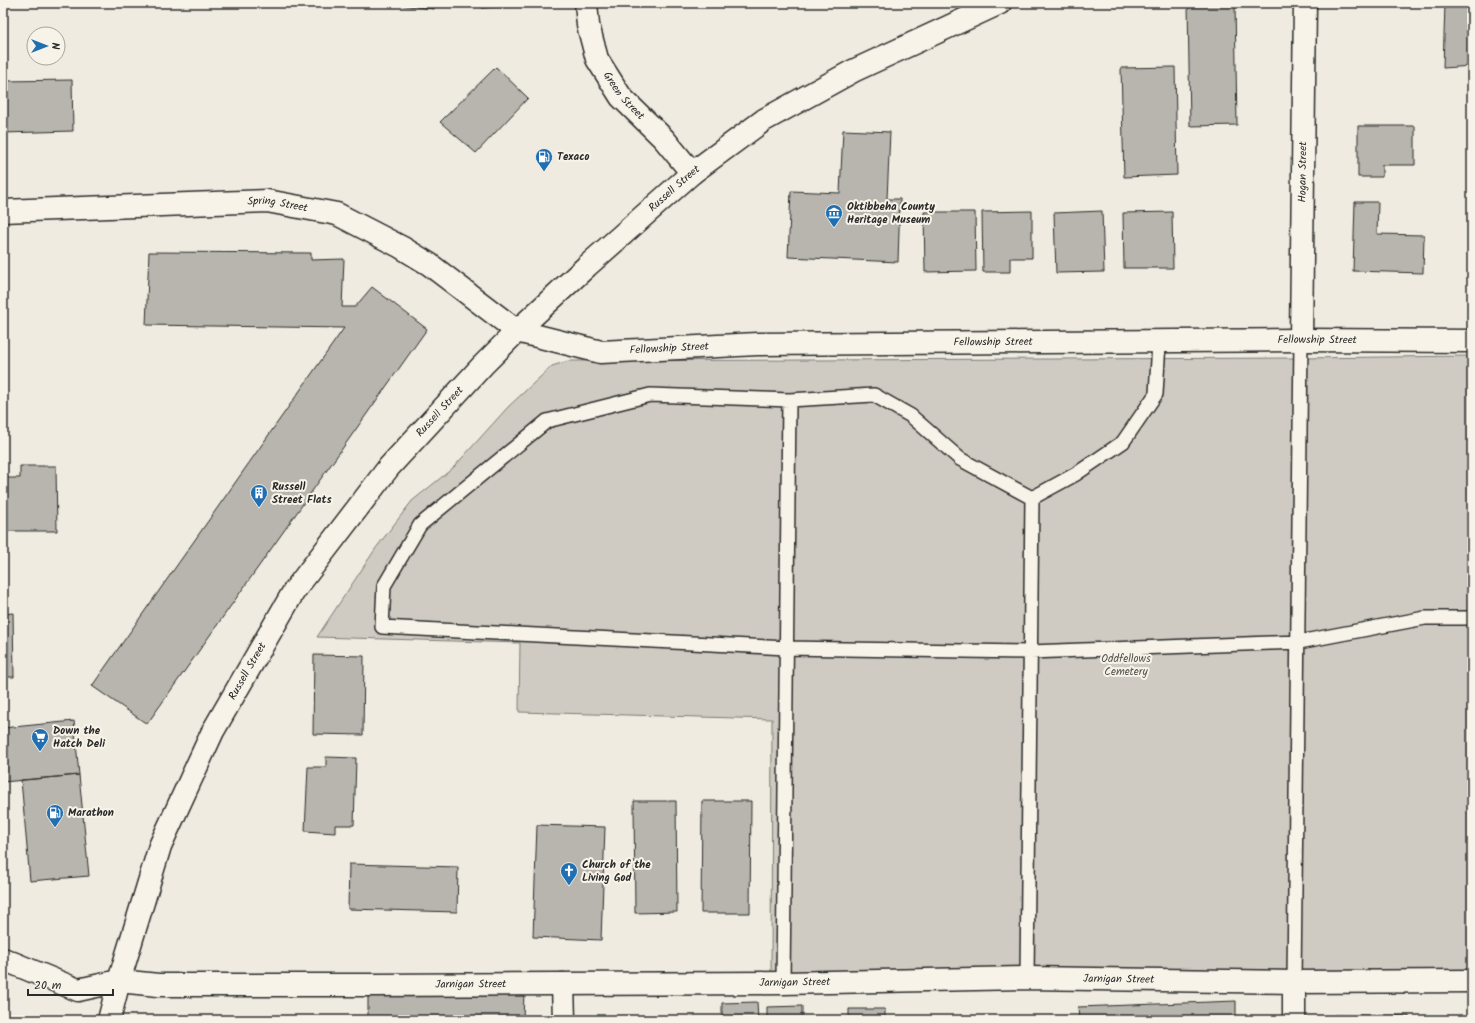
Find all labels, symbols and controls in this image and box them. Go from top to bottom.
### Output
north arrow [26,26,66,66]
text: N [46,43,64,50]
street label: Green Street [598,68,649,125]
street label: Hogan Street [1294,141,1312,203]
fuel station icon: Texaco [534,147,554,172]
place label: Texaco [557,148,590,166]
street label: Russell Street [645,160,705,216]
street label: Spring Street [247,192,310,218]
place label: Oktibbeha County Heritage Museum [847,198,935,229]
museum icon: Oktibbeha County Heritage Museum [824,203,844,228]
street label: Fellowship Street [1277,331,1358,349]
street label: Fellowship Street [953,333,1034,352]
street label: Fellowship Street [629,337,710,360]
street label: Russell Street [412,382,469,441]
place label: Russell Street Flats [272,478,332,509]
building icon: Russell Street Flats [249,483,269,508]
street label: Russell Street [224,638,272,703]
park label: Oddfellows Cemetery [1101,650,1151,681]
place label: Down the Hatch Deli [53,722,106,753]
supermarket icon: Down the Hatch Deli [30,727,50,752]
fuel station icon: Marathon [45,803,65,828]
place label: Marathon [68,804,114,822]
place label: Church of the Living God [582,856,651,887]
church icon: Church of the Living God [559,861,579,886]
street label: Jarnigan Street [1083,970,1155,989]
scale bar [28,971,113,997]
street label: Jarnigan Street [759,973,831,992]
street label: Jarnigan Street [435,975,507,994]
text: 20 m [34,976,62,995]

